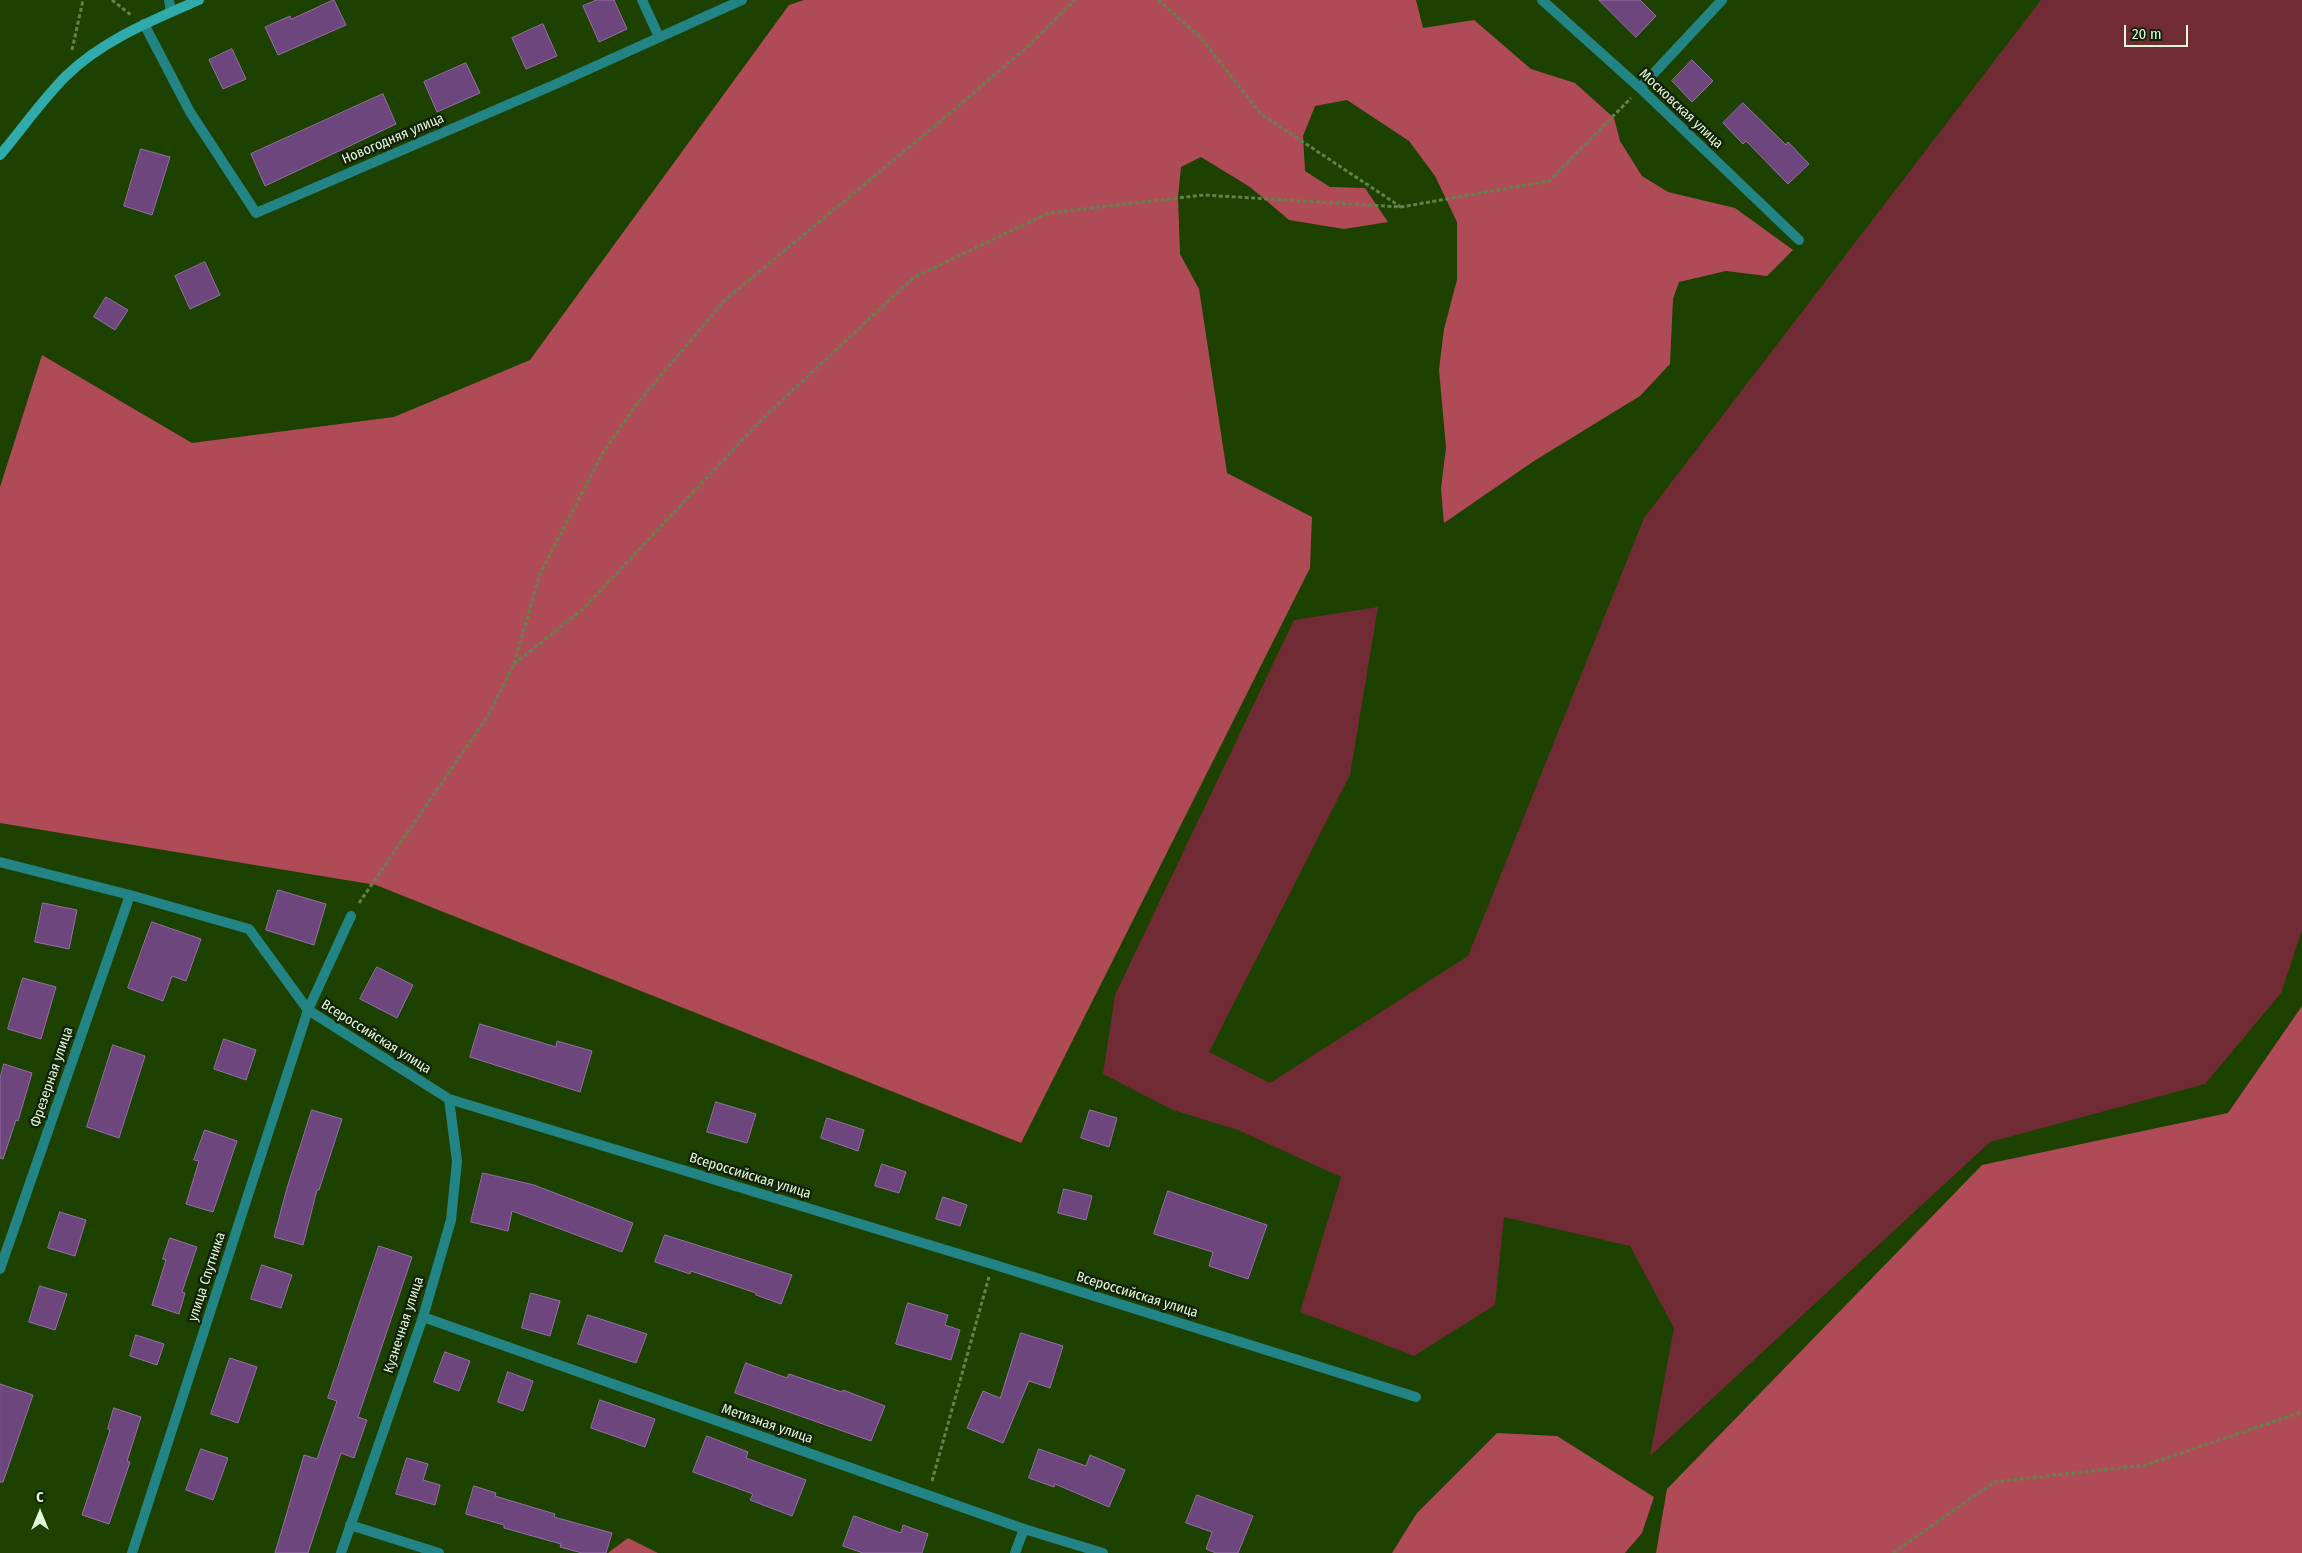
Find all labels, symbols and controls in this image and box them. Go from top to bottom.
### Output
scale bar [2127,15,2191,47]
text: 20 m [2132,25,2162,43]
street label: Московская улица [1636,66,1726,152]
street label: Новогодняя улица [339,110,447,168]
street label: Всероссийская улица [318,996,434,1078]
street label: Фрезерная улица [27,1025,77,1129]
street label: Всероссийская улица [687,1149,813,1203]
street label: улица Спутника [185,1230,229,1324]
street label: Всероссийская улица [1074,1268,1200,1322]
street label: Кузнечная улица [380,1275,428,1375]
street label: Метизная улица [719,1400,815,1448]
north arrow [15,1488,65,1538]
text: С [36,1489,44,1506]

